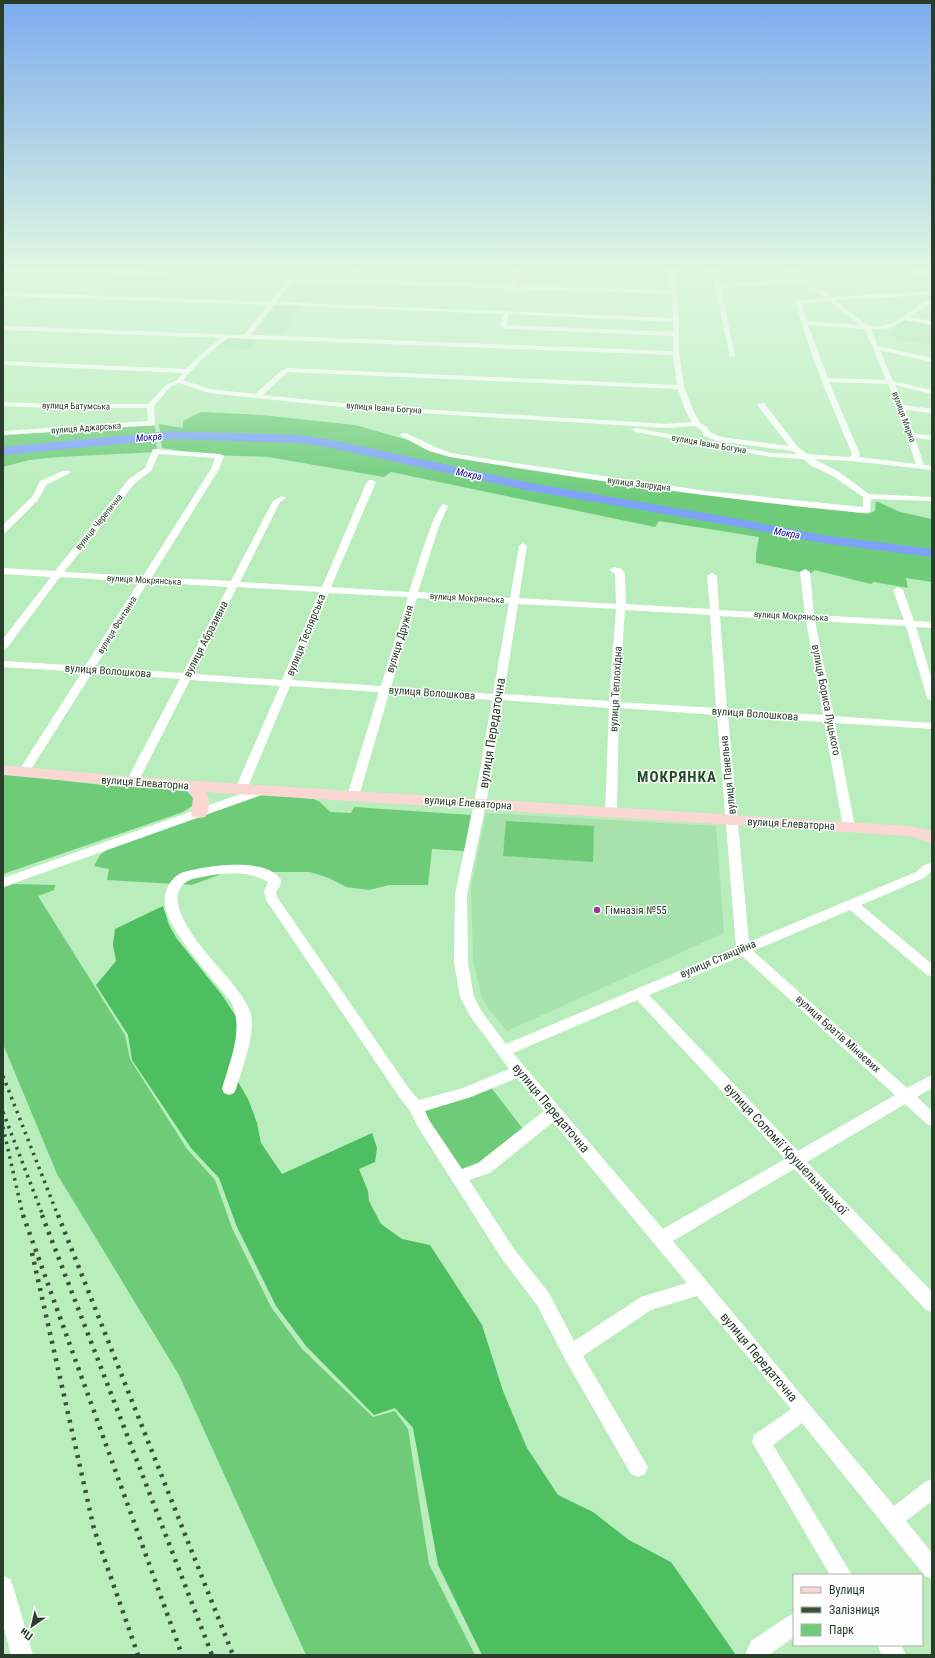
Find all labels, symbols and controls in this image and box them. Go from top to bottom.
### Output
street label: вулиця Мирна [890,390,918,444]
street label: вулиця Батумська [42,400,110,412]
street label: вулиця Івана Богуна [346,400,422,416]
street label: вулиця Аджарська [51,421,121,435]
water label: Мокра [135,430,163,444]
street label: вулиця Івана Богуна [671,432,747,456]
water label: Мокра [455,466,483,482]
street label: вулиця Запрудна [607,475,671,493]
street label: вулиця Черепична [73,492,125,552]
water label: Мокра [773,525,801,541]
street label: вулиця Мокрянська [107,573,181,587]
street label: вулиця Мокрянська [430,591,504,605]
street label: вулиця Теслярська [284,592,328,678]
street label: вулиця Фонтанна [96,595,138,655]
street label: вулиця Абразивна [181,599,231,679]
street label: вулиця Дружня [384,604,416,674]
street label: вулиця Мокрянська [754,609,828,623]
street label: вулиця Бориса Луцького [809,643,843,757]
street label: вулиця Теплохідна [607,646,625,732]
street label: вулиця Волошкова [64,661,152,681]
street label: вулиця Передаточна [476,677,508,789]
street label: вулиця Волошкова [388,683,476,703]
street label: вулиця Волошкова [711,704,799,724]
street label: вулиця Панельна [717,735,739,815]
district label: МОКРЯНКА [637,768,717,786]
street label: вулиця Елеваторна [101,773,189,793]
street label: вулиця Елеваторна [424,793,512,813]
street label: вулиця Елеваторна [747,815,835,833]
place label: Гімназія №55 [605,904,667,917]
marker: Гімназія №55 [592,905,602,915]
street label: вулиця Станційна [678,937,758,981]
street label: вулиця Братів Мінаєвих [793,993,883,1076]
street label: вулиця Передаточна [509,1060,593,1156]
street label: вулиця Соломії Крушельницької [721,1080,852,1219]
street label: вулиця Передаточна [717,1309,801,1405]
legend [793,1574,923,1646]
text: Вулиця [829,1583,865,1597]
text: Залізниця [829,1603,880,1617]
north arrow [12,1606,52,1646]
text: Парк [829,1623,854,1637]
text: Пн [18,1625,35,1643]

